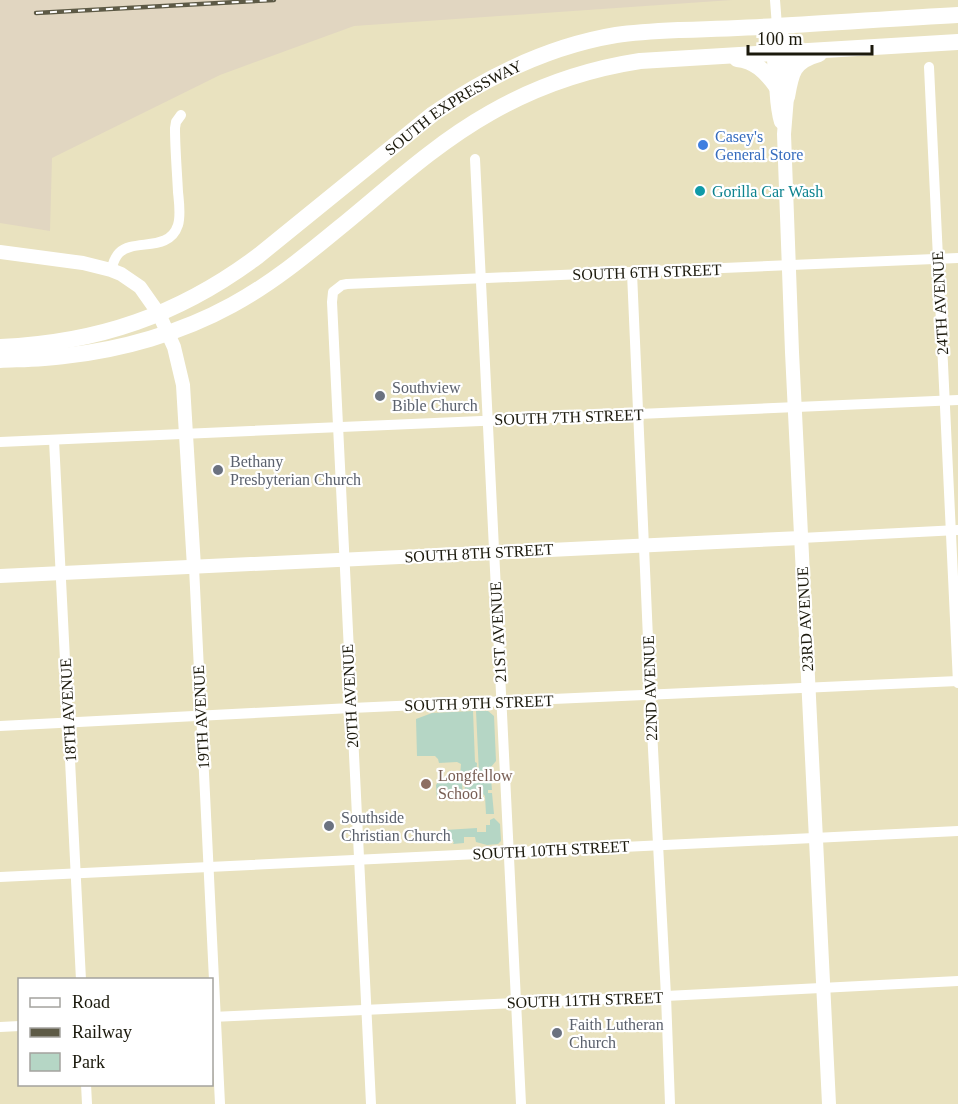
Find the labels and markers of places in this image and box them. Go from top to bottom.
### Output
place label: Casey's General Store [715,128,803,163]
marker: Casey's General Store [696,138,710,152]
place label: Gorilla Car Wash [712,183,823,200]
marker: Gorilla Car Wash [693,184,707,198]
place label: Southview Bible Church [392,379,478,414]
marker: Southview Bible Church [373,389,387,403]
place label: Bethany Presbyterian Church [230,453,361,489]
marker: Bethany Presbyterian Church [211,463,225,477]
place label: Longfellow School [438,767,513,802]
marker: Longfellow School [419,777,433,791]
place label: Southside Christian Church [341,809,451,844]
marker: Southside Christian Church [322,819,336,833]
place label: Faith Lutheran Church [569,1016,664,1051]
marker: Faith Lutheran Church [550,1026,564,1040]

